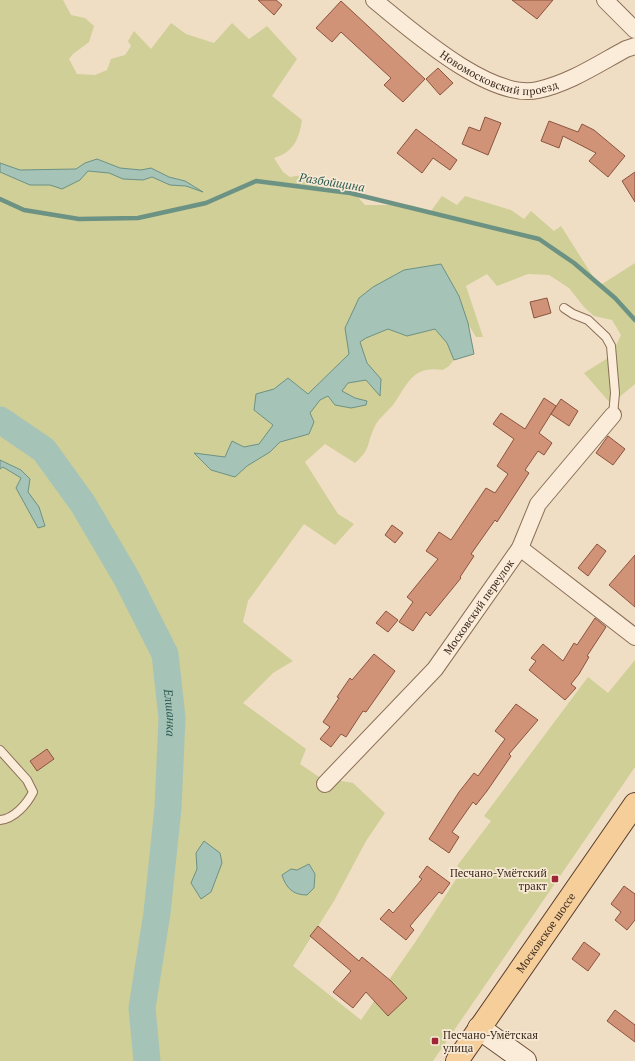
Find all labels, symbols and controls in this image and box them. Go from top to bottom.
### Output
street label: Новомосковский проезд [437,47,560,98]
water label: Разбойщина [297,169,366,195]
street label: Московский переулок [440,557,517,657]
water label: Елшанка [161,687,180,737]
place label: Песчано-Умётский тракт [450,866,548,893]
marker: Песчано-Умётский тракт [550,874,560,884]
street label: Московское шоссе [513,890,579,976]
place label: Песчано-Умётская улица [442,1028,538,1055]
marker: Песчано-Умётская улица [430,1036,440,1046]

